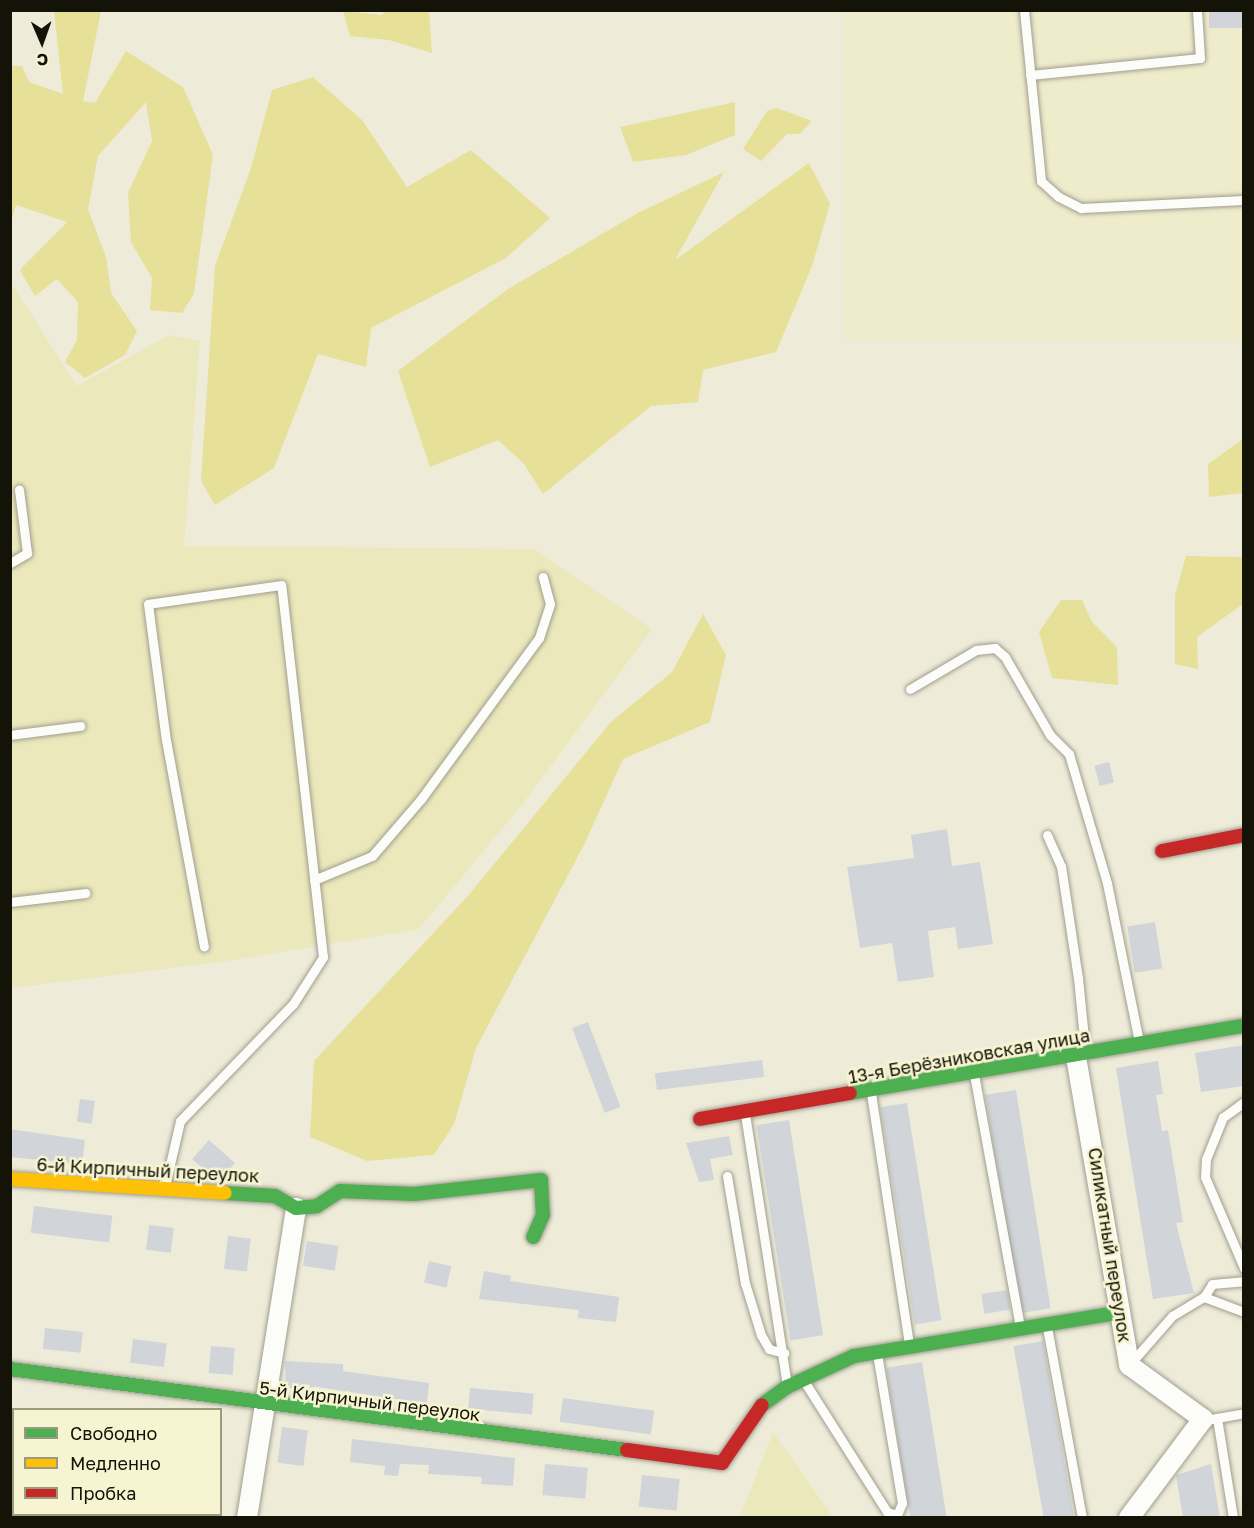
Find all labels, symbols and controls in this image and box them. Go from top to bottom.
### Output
north arrow [12,12,72,72]
text: С [37,50,49,70]
street label: 13-я Берёзниковская улица [847,1024,1091,1088]
street label: Силикатный переулок [1084,1146,1136,1344]
street label: 6-й Кирпичный переулок [36,1153,260,1187]
street label: 5-й Кирпичный переулок [258,1377,482,1425]
legend [12,1408,222,1516]
text: Свободно [70,1422,157,1444]
text: Медленно [70,1452,161,1474]
text: Пробка [70,1482,136,1504]

